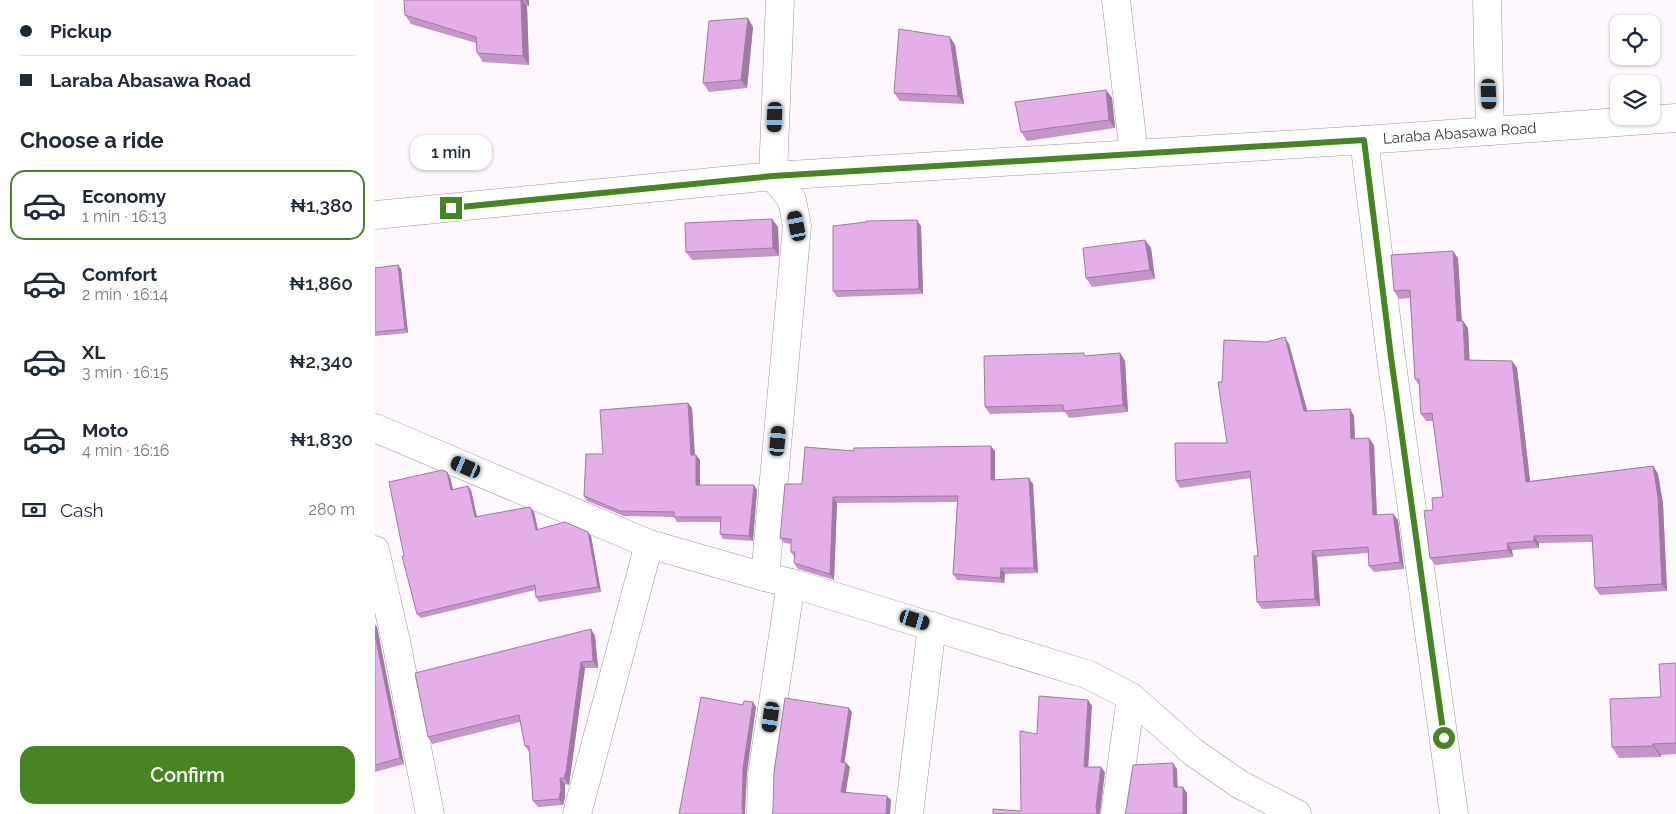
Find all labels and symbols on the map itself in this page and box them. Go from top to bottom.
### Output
car [1480,79,1497,109]
car [766,102,783,132]
street label: Laraba Abasawa Road [1382,119,1537,148]
callout: 1 min [410,136,492,170]
route end [440,197,462,219]
car [786,210,807,242]
car [769,425,786,457]
car [449,454,482,480]
car [898,608,931,632]
car [761,701,780,733]
route start [1433,727,1455,749]

